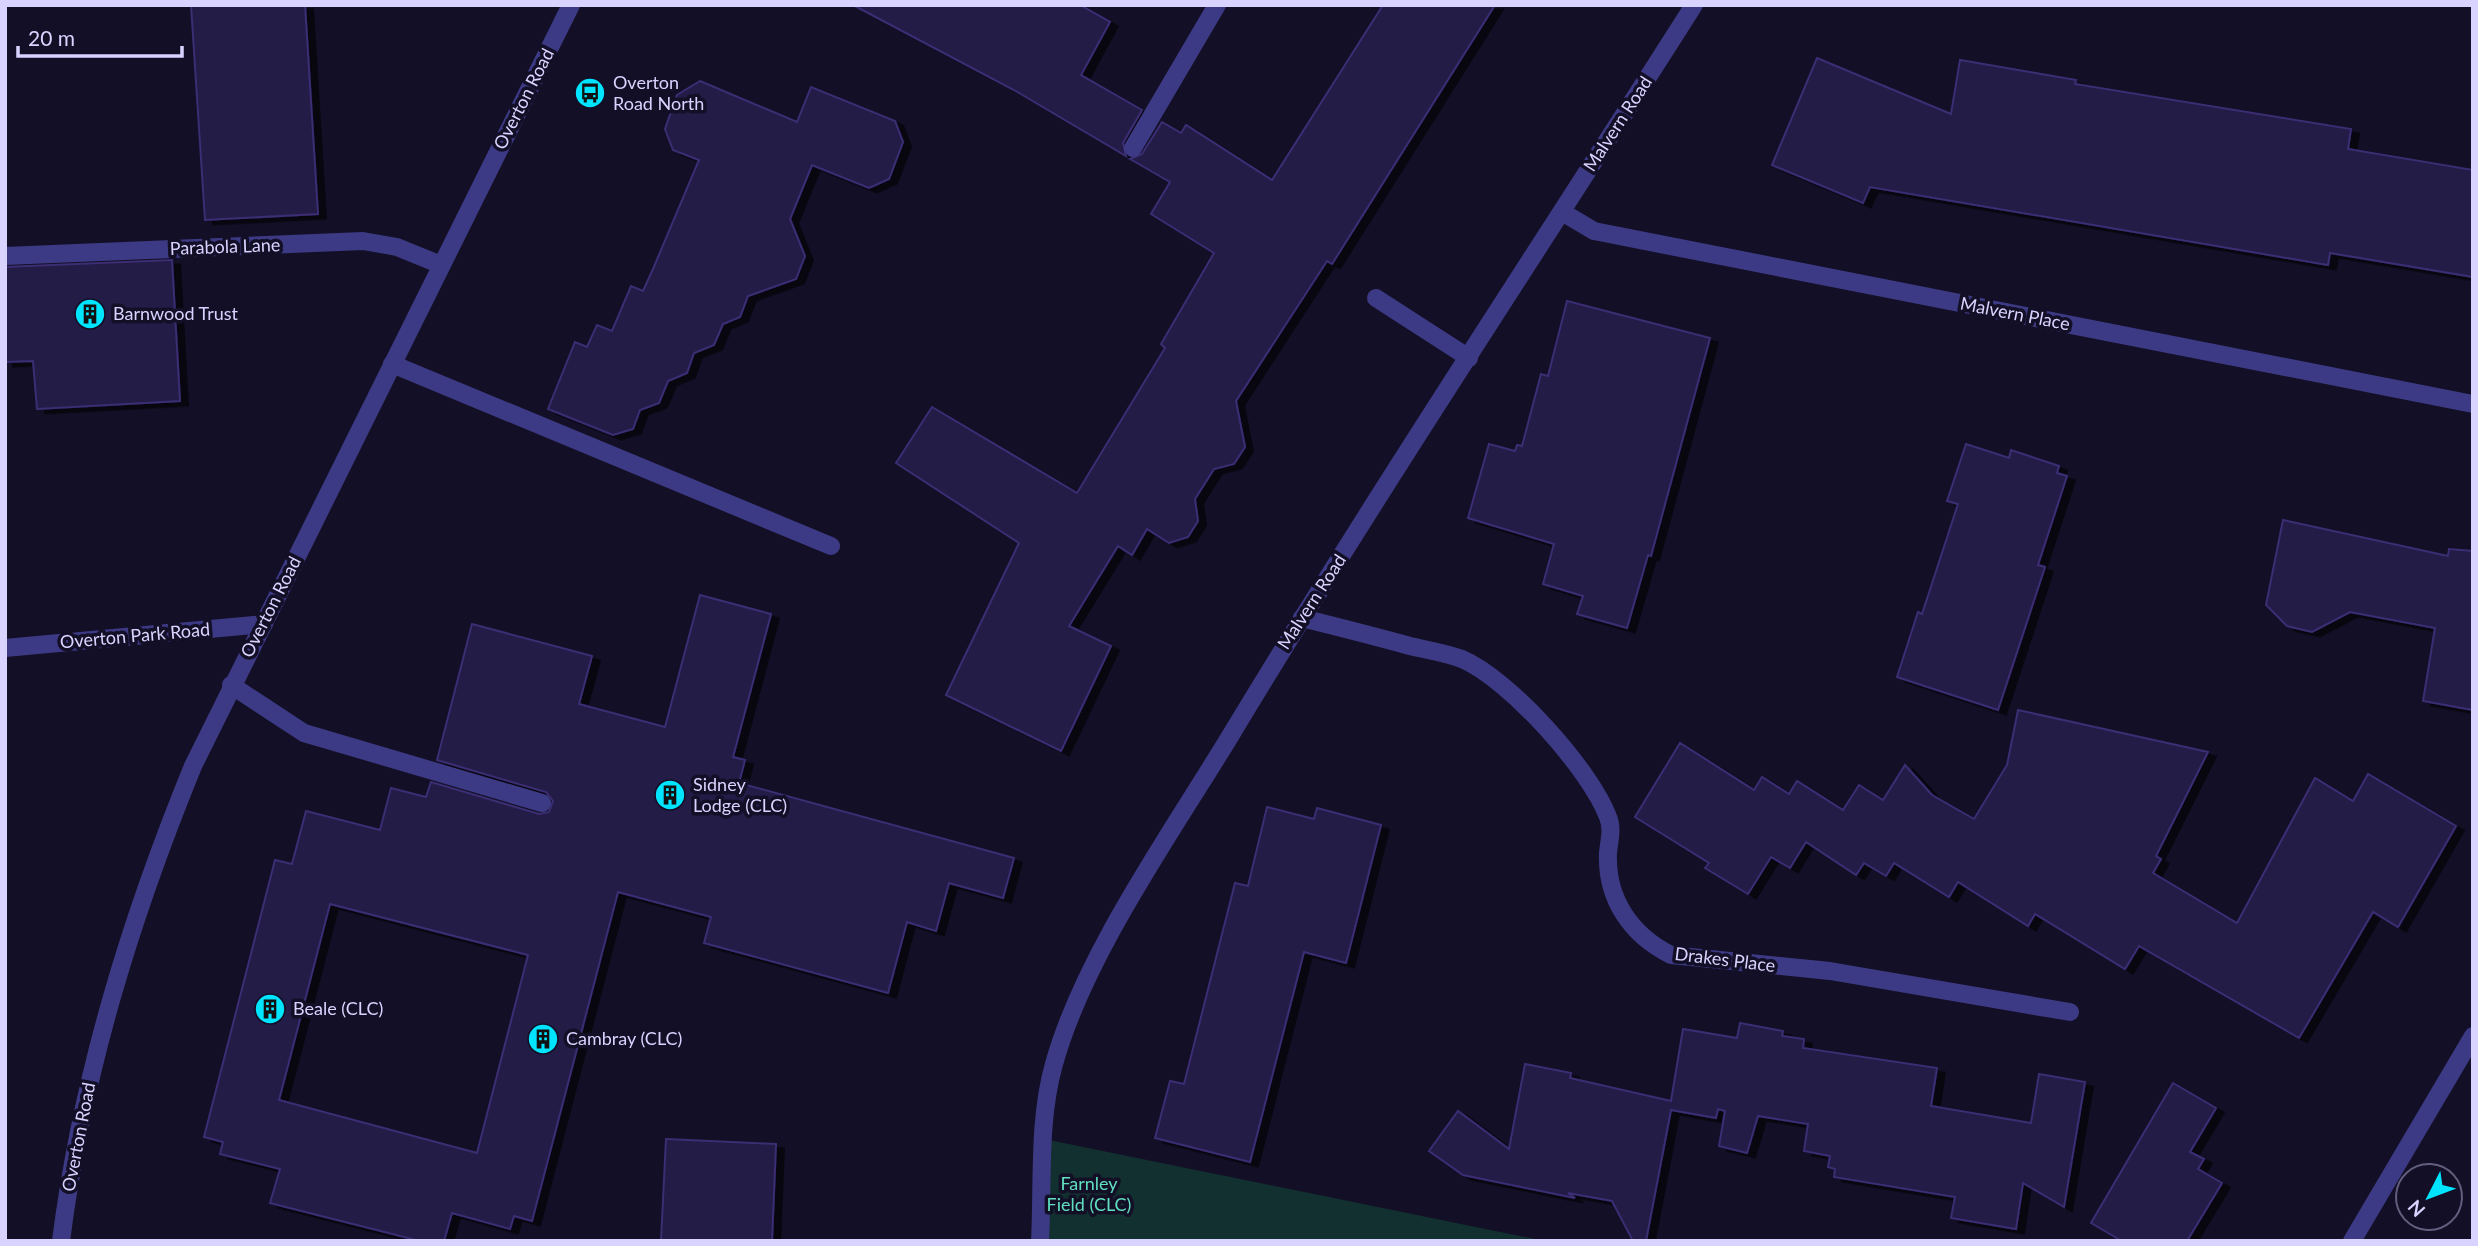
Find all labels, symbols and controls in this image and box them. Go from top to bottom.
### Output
scale bar [18,14,182,58]
text: 20 m [28,25,75,50]
street label: Overton Road [488,44,558,153]
place label: Overton Road North [613,71,704,114]
street label: Malvern Road [1578,72,1656,175]
bus stop icon: Overton Road North [573,76,607,110]
street label: Parabola Lane [169,233,281,259]
street label: Malvern Place [1958,292,2072,334]
building icon: Barnwood Trust [73,297,107,331]
place label: Barnwood Trust [113,302,239,324]
street label: Malvern Road [1272,550,1350,653]
street label: Overton Road [235,552,305,661]
street label: Overton Park Road [59,617,211,653]
place label: Sidney Lodge (CLC) [693,773,787,816]
building icon: Sidney Lodge (CLC) [653,778,687,812]
street label: Drakes Place [1674,942,1777,976]
building icon: Beale (CLC) [253,992,287,1026]
place label: Beale (CLC) [293,997,383,1019]
building icon: Cambray (CLC) [526,1022,560,1056]
place label: Cambray (CLC) [566,1027,682,1049]
street label: Overton Road [57,1080,99,1193]
north arrow [2394,1162,2464,1232]
park label: Farnley Field (CLC) [1047,1172,1131,1215]
text: N [2403,1196,2429,1222]

